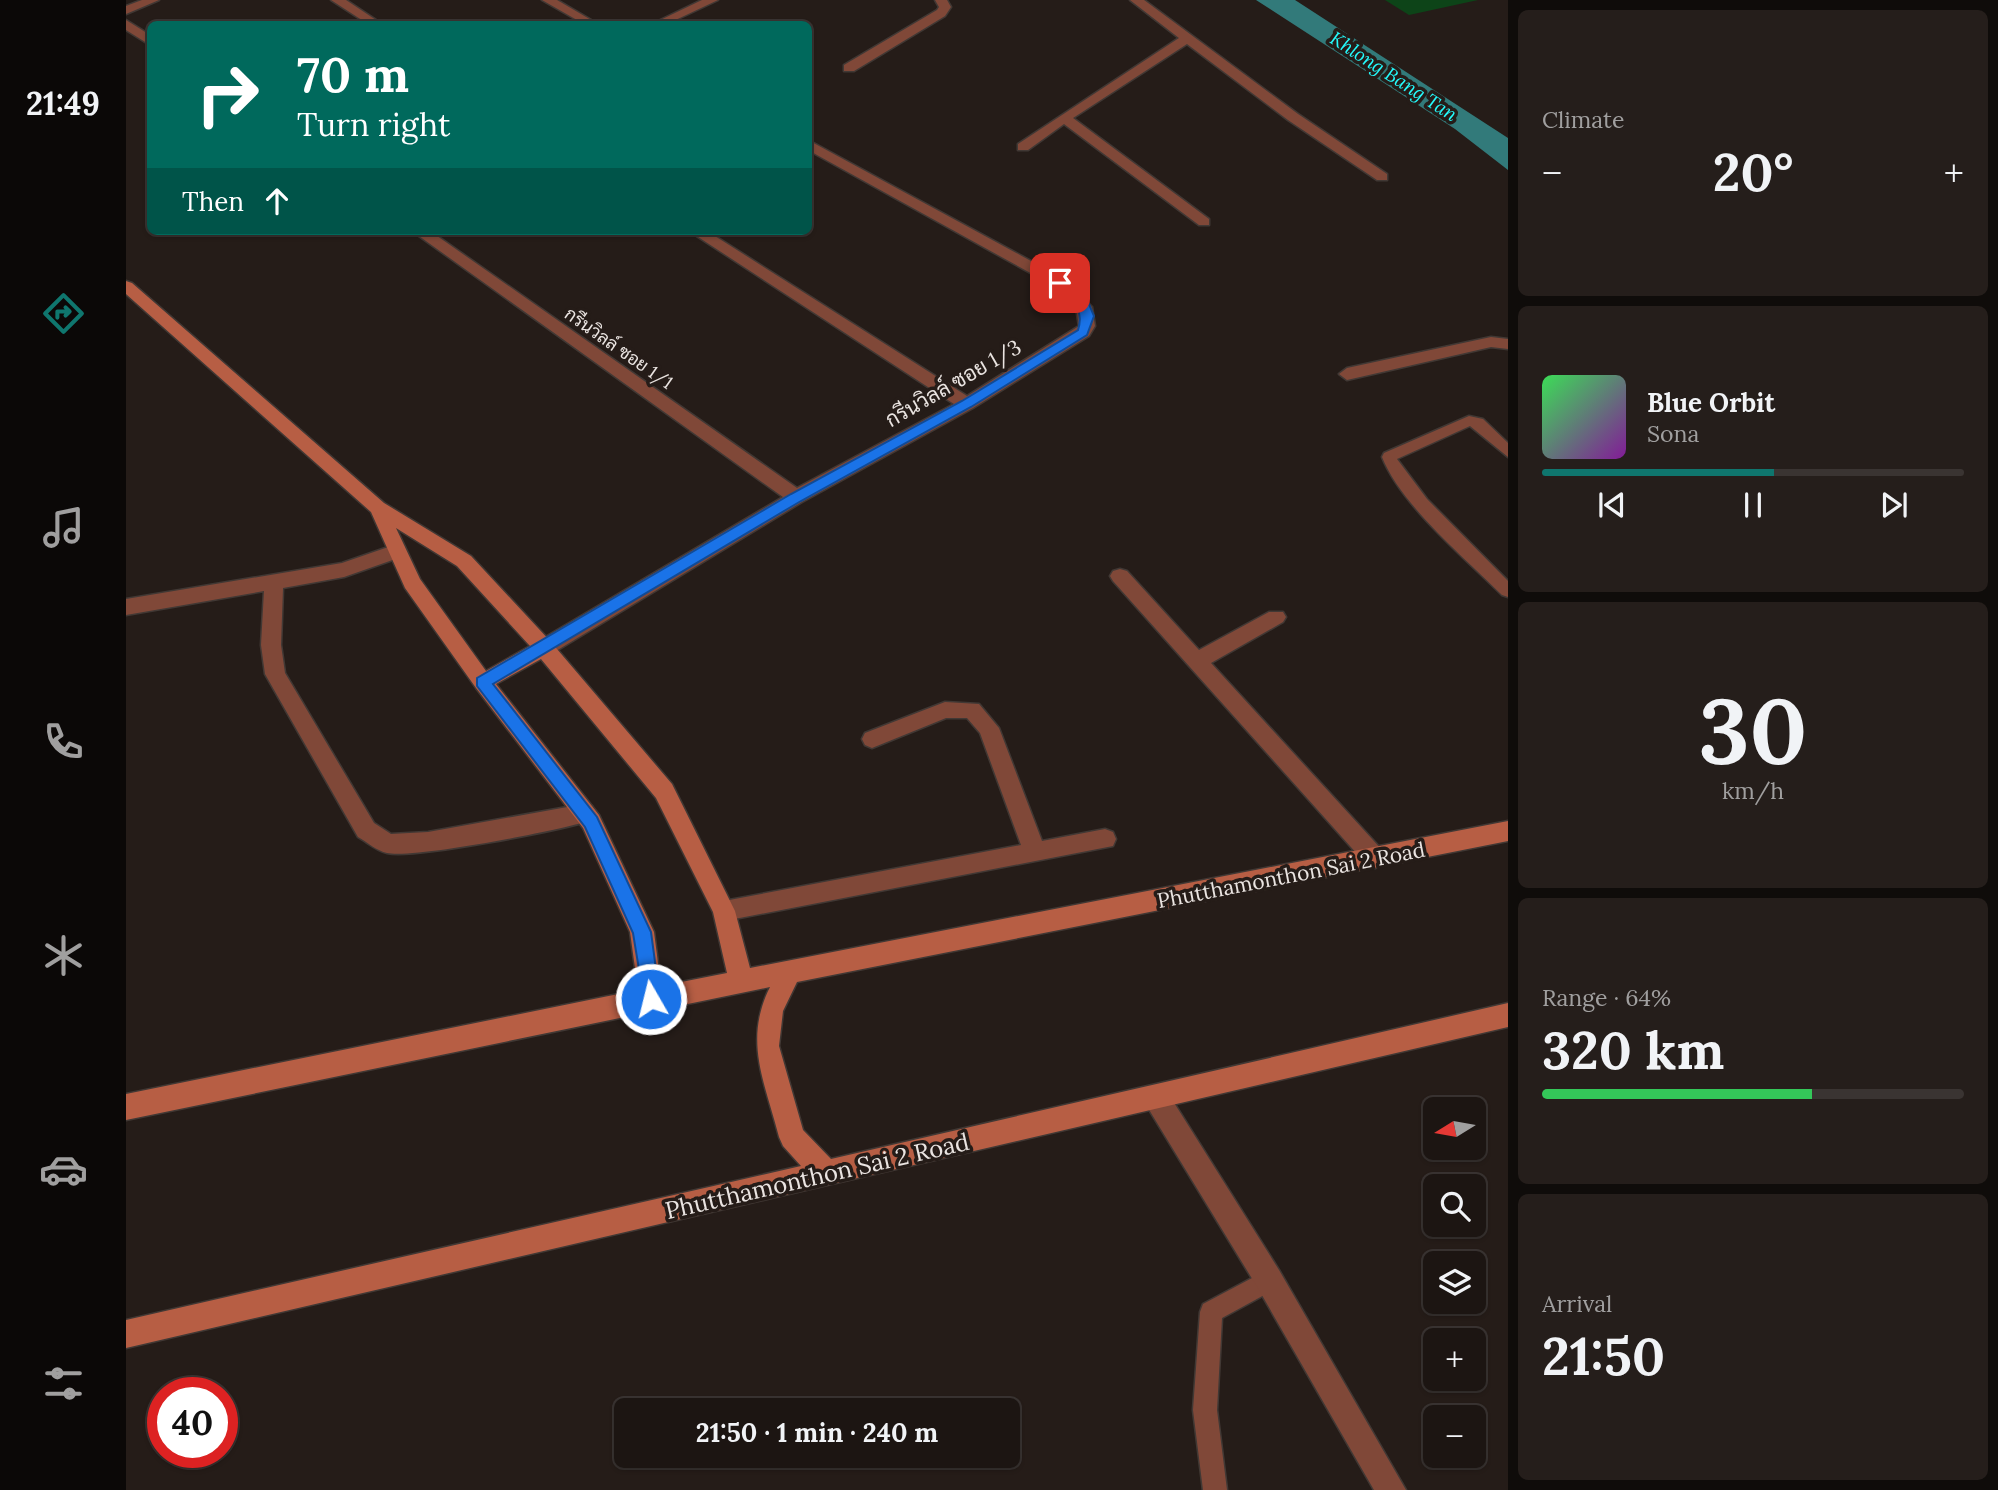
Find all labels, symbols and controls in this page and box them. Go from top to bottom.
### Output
water label: Khlong Bang Tan [1326,26,1462,126]
text: 70 m [297,43,409,105]
icon: right [182,49,273,140]
text: 21:49 [26,83,100,124]
text: Turn right [297,104,450,145]
text: Climate [1542,105,1624,134]
text: 20° [1713,139,1793,205]
text: − [1542,149,1562,197]
text: + [1944,149,1964,197]
icon: ahead [258,182,296,220]
text: Then [182,185,244,218]
pin [1030,253,1090,313]
icon: arrive [1041,264,1079,302]
icon: directions [39,289,88,338]
street label: กรีนวิลล์ ซอย 1/1 [560,301,678,394]
street label: กรีนวิลล์ ซอย 1/3 [880,333,1026,433]
text: Blue Orbit [1647,386,1775,419]
text: Sona [1647,419,1699,448]
icon: previous [1593,486,1631,524]
icon: pause [1734,486,1772,524]
icon: next [1875,486,1913,524]
icon: music [39,503,88,552]
text: 30 [1699,672,1807,789]
icon: phone [39,717,88,766]
text: km/h [1722,776,1784,805]
street label: Phutthamonthon Sai 2 Road [1155,836,1427,914]
icon: climate [39,931,88,980]
position arrow [614,962,688,1036]
text: Range · 64% [1542,983,1671,1012]
text: 320 km [1542,1017,1724,1083]
north arrow [1423,1097,1486,1160]
map controls [1423,1097,1486,1468]
street label: Phutthamonthon Sai 2 Road [662,1126,972,1226]
icon: car [39,1145,88,1194]
button: search [1423,1174,1486,1237]
button: layers [1423,1251,1486,1314]
text: Arrival [1542,1289,1612,1318]
text: 21:50 [1542,1323,1665,1389]
button: + [1423,1328,1486,1391]
icon: filters [39,1359,88,1408]
speed limit sign: 40 [147,1377,238,1468]
button: − [1423,1405,1486,1468]
text: 21:50 · 1 min · 240 m [696,1416,938,1449]

